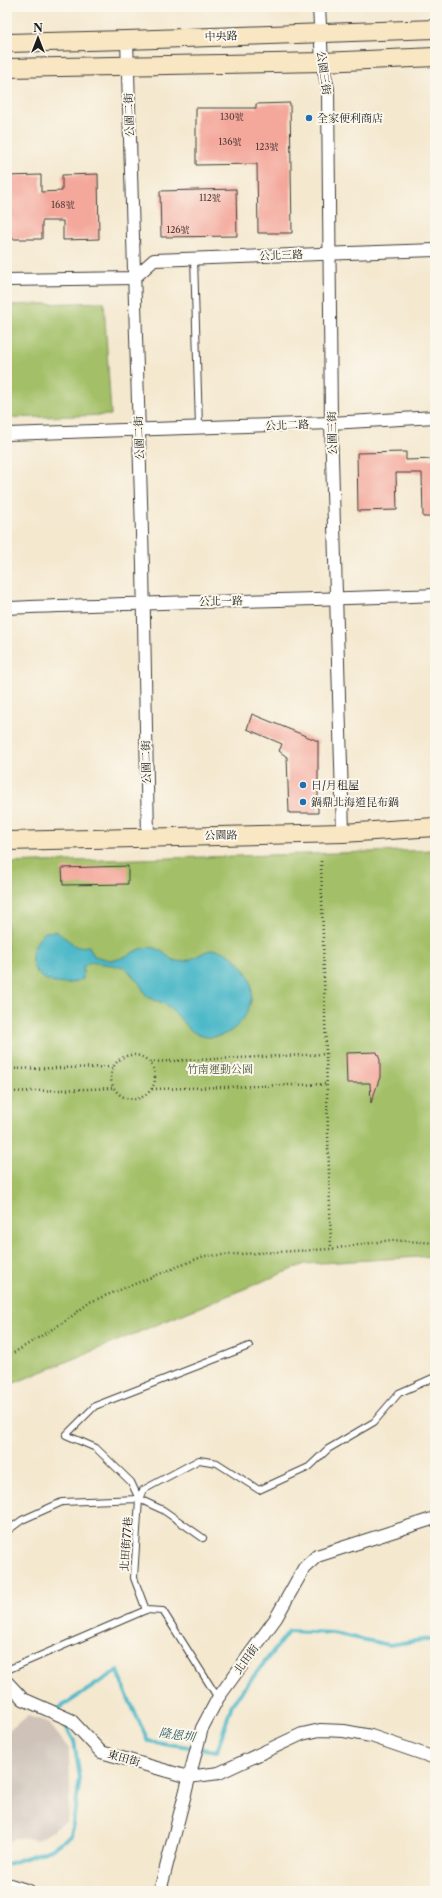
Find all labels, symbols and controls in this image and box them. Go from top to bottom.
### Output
north arrow [18,18,58,58]
text: N [33,21,43,35]
street label: 中央路 [204,28,238,44]
street label: 公園三街 [314,50,334,96]
street label: 公園二街 [121,93,137,137]
house number: 130號 [220,111,244,122]
place label: 全家便利商店 [317,111,383,125]
marker: 全家便利商店 [304,113,314,123]
house number: 136號 [218,136,242,147]
house number: 123號 [256,141,278,152]
house number: 112號 [199,192,221,203]
house number: 168號 [51,199,75,210]
house number: 126號 [166,224,190,235]
street label: 公北三路 [259,247,303,263]
street label: 公園三街 [325,411,339,455]
street label: 公園二街 [131,416,147,460]
street label: 公北二路 [265,417,309,433]
street label: 公北一路 [199,594,243,608]
street label: 公園二街 [139,740,153,784]
place label: 日/月租屋 [311,778,359,792]
marker: 日/月租屋 [298,780,308,790]
place label: 鍋鼎北海道昆布鍋 [311,795,399,809]
marker: 鍋鼎北海道昆布鍋 [298,797,308,807]
street label: 公園路 [204,828,238,842]
park label: 竹南運動公園 [187,1062,253,1076]
street label: 北田街77巷 [117,1516,135,1572]
street label: 北田街 [231,1642,261,1676]
water label: 隆恩圳 [158,1725,198,1745]
street label: 東田街 [106,1747,142,1769]

